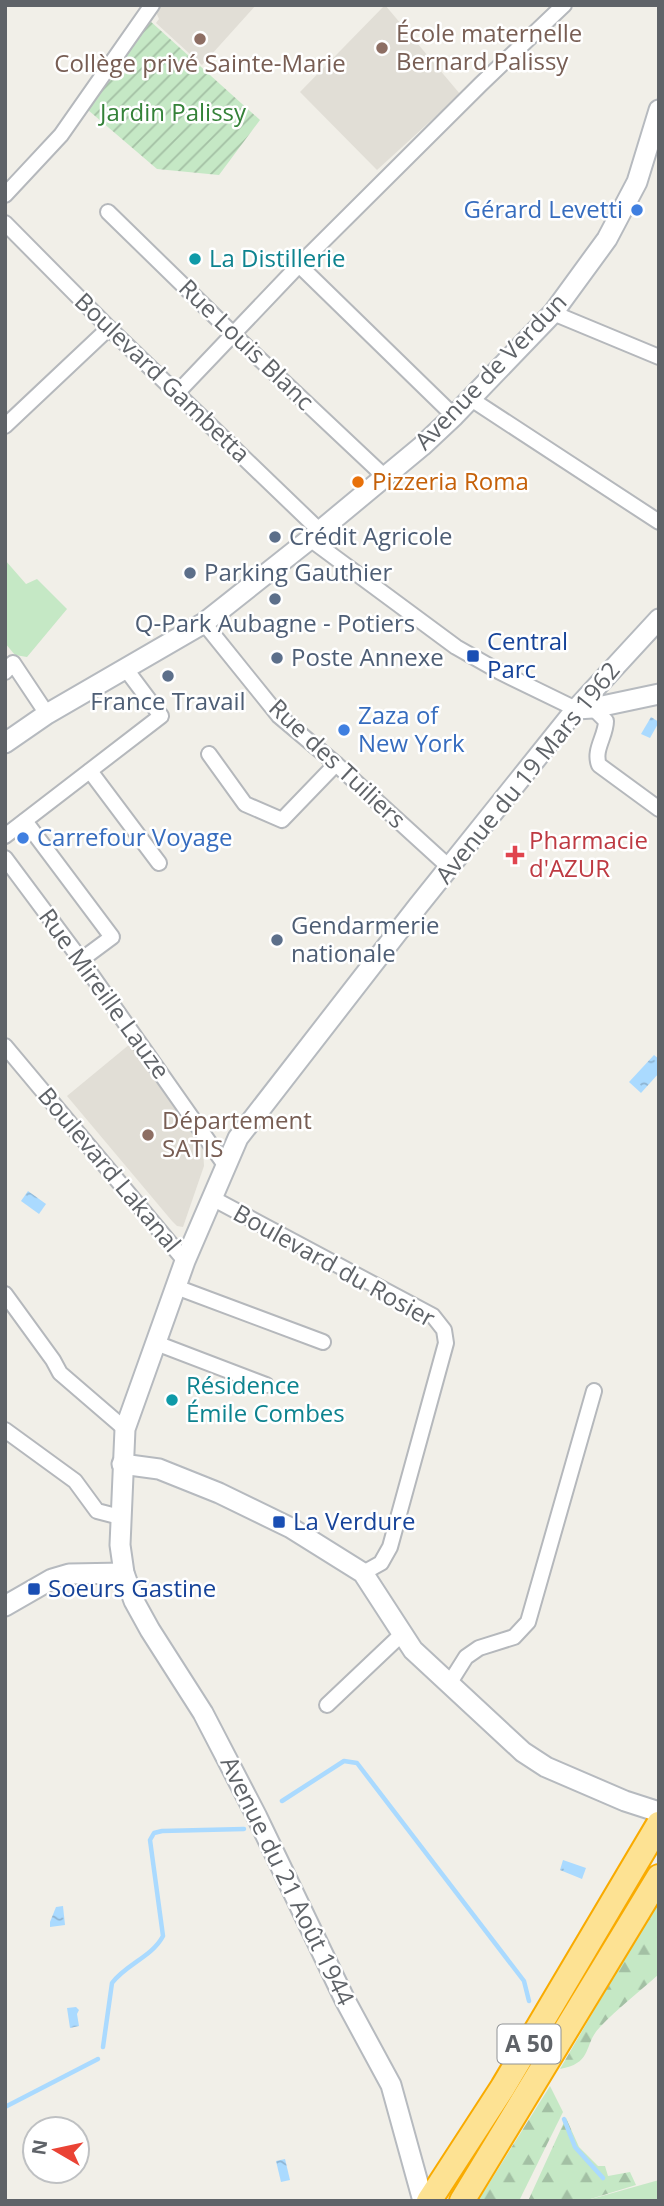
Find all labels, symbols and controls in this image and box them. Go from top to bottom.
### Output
place label: École maternelle Bernard Palissy [396,16,582,77]
marker: Collège privé Sainte-Marie [192,31,208,47]
marker: École maternelle Bernard Palissy [374,40,390,56]
place label: Collège privé Sainte-Marie [54,46,346,79]
park label: Jardin Palissy [98,95,247,128]
place label: Gérard Levetti [464,192,623,225]
marker: Gérard Levetti [629,202,645,218]
place label: La Distillerie [209,241,346,274]
marker: La Distillerie [187,251,203,267]
street label: Rue Louis Blanc [172,271,322,417]
street label: Boulevard Gambetta [68,285,258,469]
street label: Avenue de Verdun [407,285,573,456]
place label: Pizzeria Roma [372,464,529,497]
marker: Pizzeria Roma [350,474,366,490]
place label: Crédit Agricole [289,519,452,552]
marker: Crédit Agricole [267,529,283,545]
place label: Parking Gauthier [204,555,393,588]
marker: Parking Gauthier [182,565,198,581]
marker: Q-Park Aubagne - Potiers [267,591,283,607]
place label: Q-Park Aubagne - Potiers [135,606,415,639]
place label: Central Parc [487,624,568,685]
place label: Poste Annexe [291,640,444,673]
marker: Central Parc [465,648,481,664]
marker: Poste Annexe [269,650,285,666]
street label: Avenue du 19 Mars 1962 [427,654,627,890]
marker: France Travail [160,668,176,684]
place label: France Travail [90,684,246,717]
street label: Rue des Tuiliers [262,691,414,835]
place label: Zaza of New York [358,698,465,759]
marker: Zaza of New York [336,722,352,738]
place label: Carrefour Voyage [37,820,232,853]
place label: Pharmacie d'AZUR [529,823,648,884]
marker: Carrefour Voyage [15,830,31,846]
marker: Pharmacie d'AZUR [507,847,523,863]
street label: Rue Mireille Lauze [32,901,178,1085]
place label: Gendarmerie nationale [291,908,440,969]
marker: Gendarmerie nationale [269,932,285,948]
street label: Boulevard Lakanal [31,1079,189,1259]
place label: Département SATIS [162,1103,312,1164]
marker: Département SATIS [140,1127,156,1143]
street label: Boulevard du Rosier [228,1195,442,1334]
place label: Résidence Émile Combes [186,1368,345,1429]
marker: Résidence Émile Combes [164,1392,180,1408]
place label: La Verdure [293,1504,415,1537]
marker: La Verdure [271,1514,287,1530]
place label: Soeurs Gastine [48,1571,216,1604]
marker: Soeurs Gastine [26,1581,42,1597]
street label: Avenue du 21 Août 1944 [214,1750,363,2011]
road number: A 50 [498,2024,560,2064]
north arrow [21,2115,91,2185]
text: N [25,2138,53,2157]

